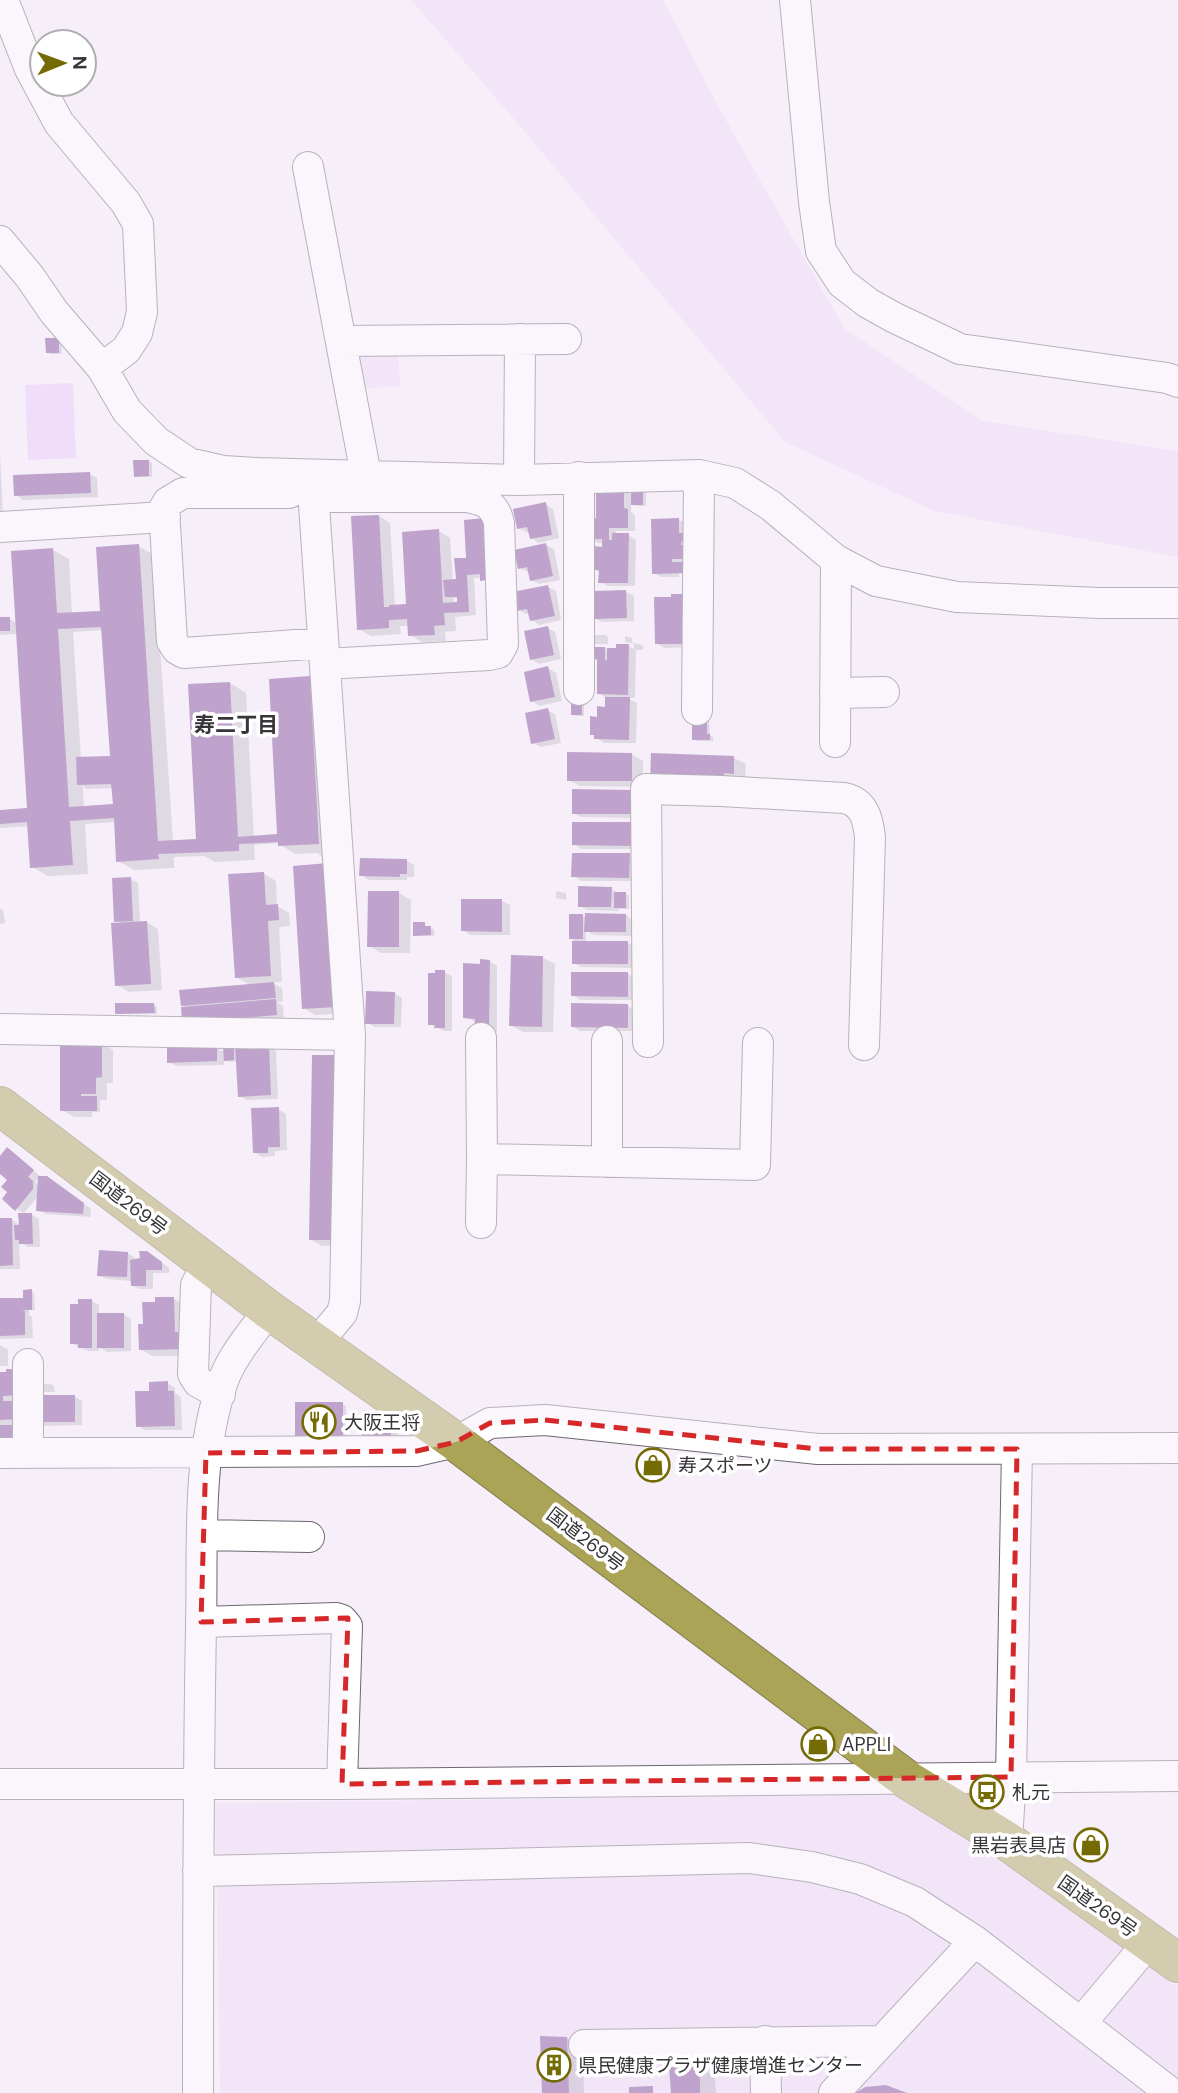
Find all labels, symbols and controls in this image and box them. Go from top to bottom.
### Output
north arrow [28,28,98,98]
text: N [67,56,92,70]
district label: 寿二丁目 [194,711,278,739]
street label: 国道269号 [85,1166,173,1241]
restaurant icon: 大阪王将 [300,1403,338,1441]
place label: 大阪王将 [344,1410,420,1435]
shop icon: 寿スポーツ [634,1446,672,1484]
place label: 寿スポーツ [678,1453,773,1478]
street label: 国道269号 [542,1502,630,1577]
shop icon: APPLI [799,1725,837,1763]
place label: APPLI [842,1732,891,1757]
bus stop icon: 札元 [968,1773,1006,1811]
place label: 札元 [1012,1780,1050,1805]
shop icon: 黒岩表具店 [1072,1826,1110,1864]
place label: 黒岩表具店 [971,1833,1066,1858]
street label: 国道269号 [1053,1870,1142,1943]
building icon: 県民健康プラザ健康増進センター [535,2046,573,2084]
place label: 県民健康プラザ健康増進センター [578,2053,863,2078]

